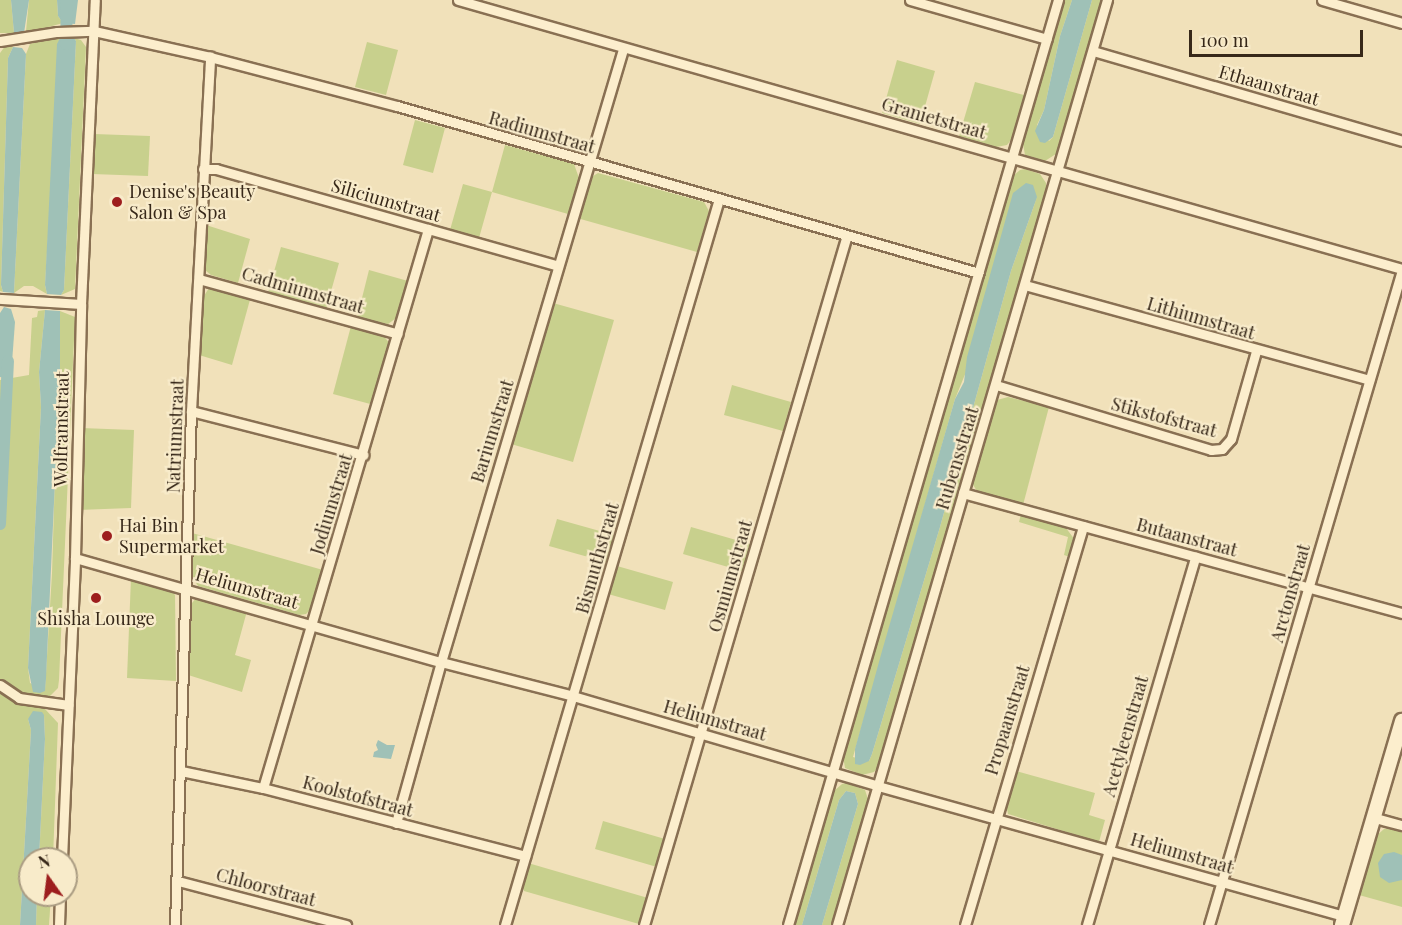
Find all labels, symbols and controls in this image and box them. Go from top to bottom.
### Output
scale bar [1192,18,1366,56]
text: 100 m [1200,28,1249,52]
street label: Ethaanstraat [1216,60,1322,110]
street label: Granietstraat [879,93,989,143]
street label: Radiumstraat [486,107,598,157]
street label: Siliciumstraat [329,174,443,226]
place label: Denise's Beauty Salon & Spa [129,181,255,224]
marker: Denise's Beauty Salon & Spa [110,195,124,209]
street label: Cadmiumstraat [239,262,367,318]
street label: Lithiumstraat [1145,292,1257,344]
street label: Wolframstraat [49,371,73,487]
street label: Bariumstraat [466,377,518,485]
street label: Natriumstraat [162,379,188,493]
street label: Stikstofstraat [1109,393,1219,441]
street label: Rubensstraat [931,404,983,512]
street label: Jodiumstraat [305,451,357,557]
street label: Bismuthstraat [571,500,623,616]
street label: Butaanstraat [1134,513,1240,561]
place label: Hai Bin Supermarket [119,515,224,558]
street label: Osmiumstraat [704,517,756,635]
marker: Hai Bin Supermarket [100,529,114,543]
street label: Arctonstraat [1266,541,1314,645]
street label: Heliumstraat [193,563,301,613]
marker: Shisha Lounge [89,591,103,605]
place label: Shisha Lounge [37,607,155,629]
street label: Propaanstraat [980,662,1034,778]
street label: Acetyleenstraat [1097,673,1153,799]
street label: Heliumstraat [661,695,769,745]
street label: Koolstofstraat [300,771,416,821]
street label: Heliumstraat [1128,828,1236,878]
north arrow [18,847,78,907]
text: N [36,849,52,873]
street label: Chloorstraat [214,863,318,911]

